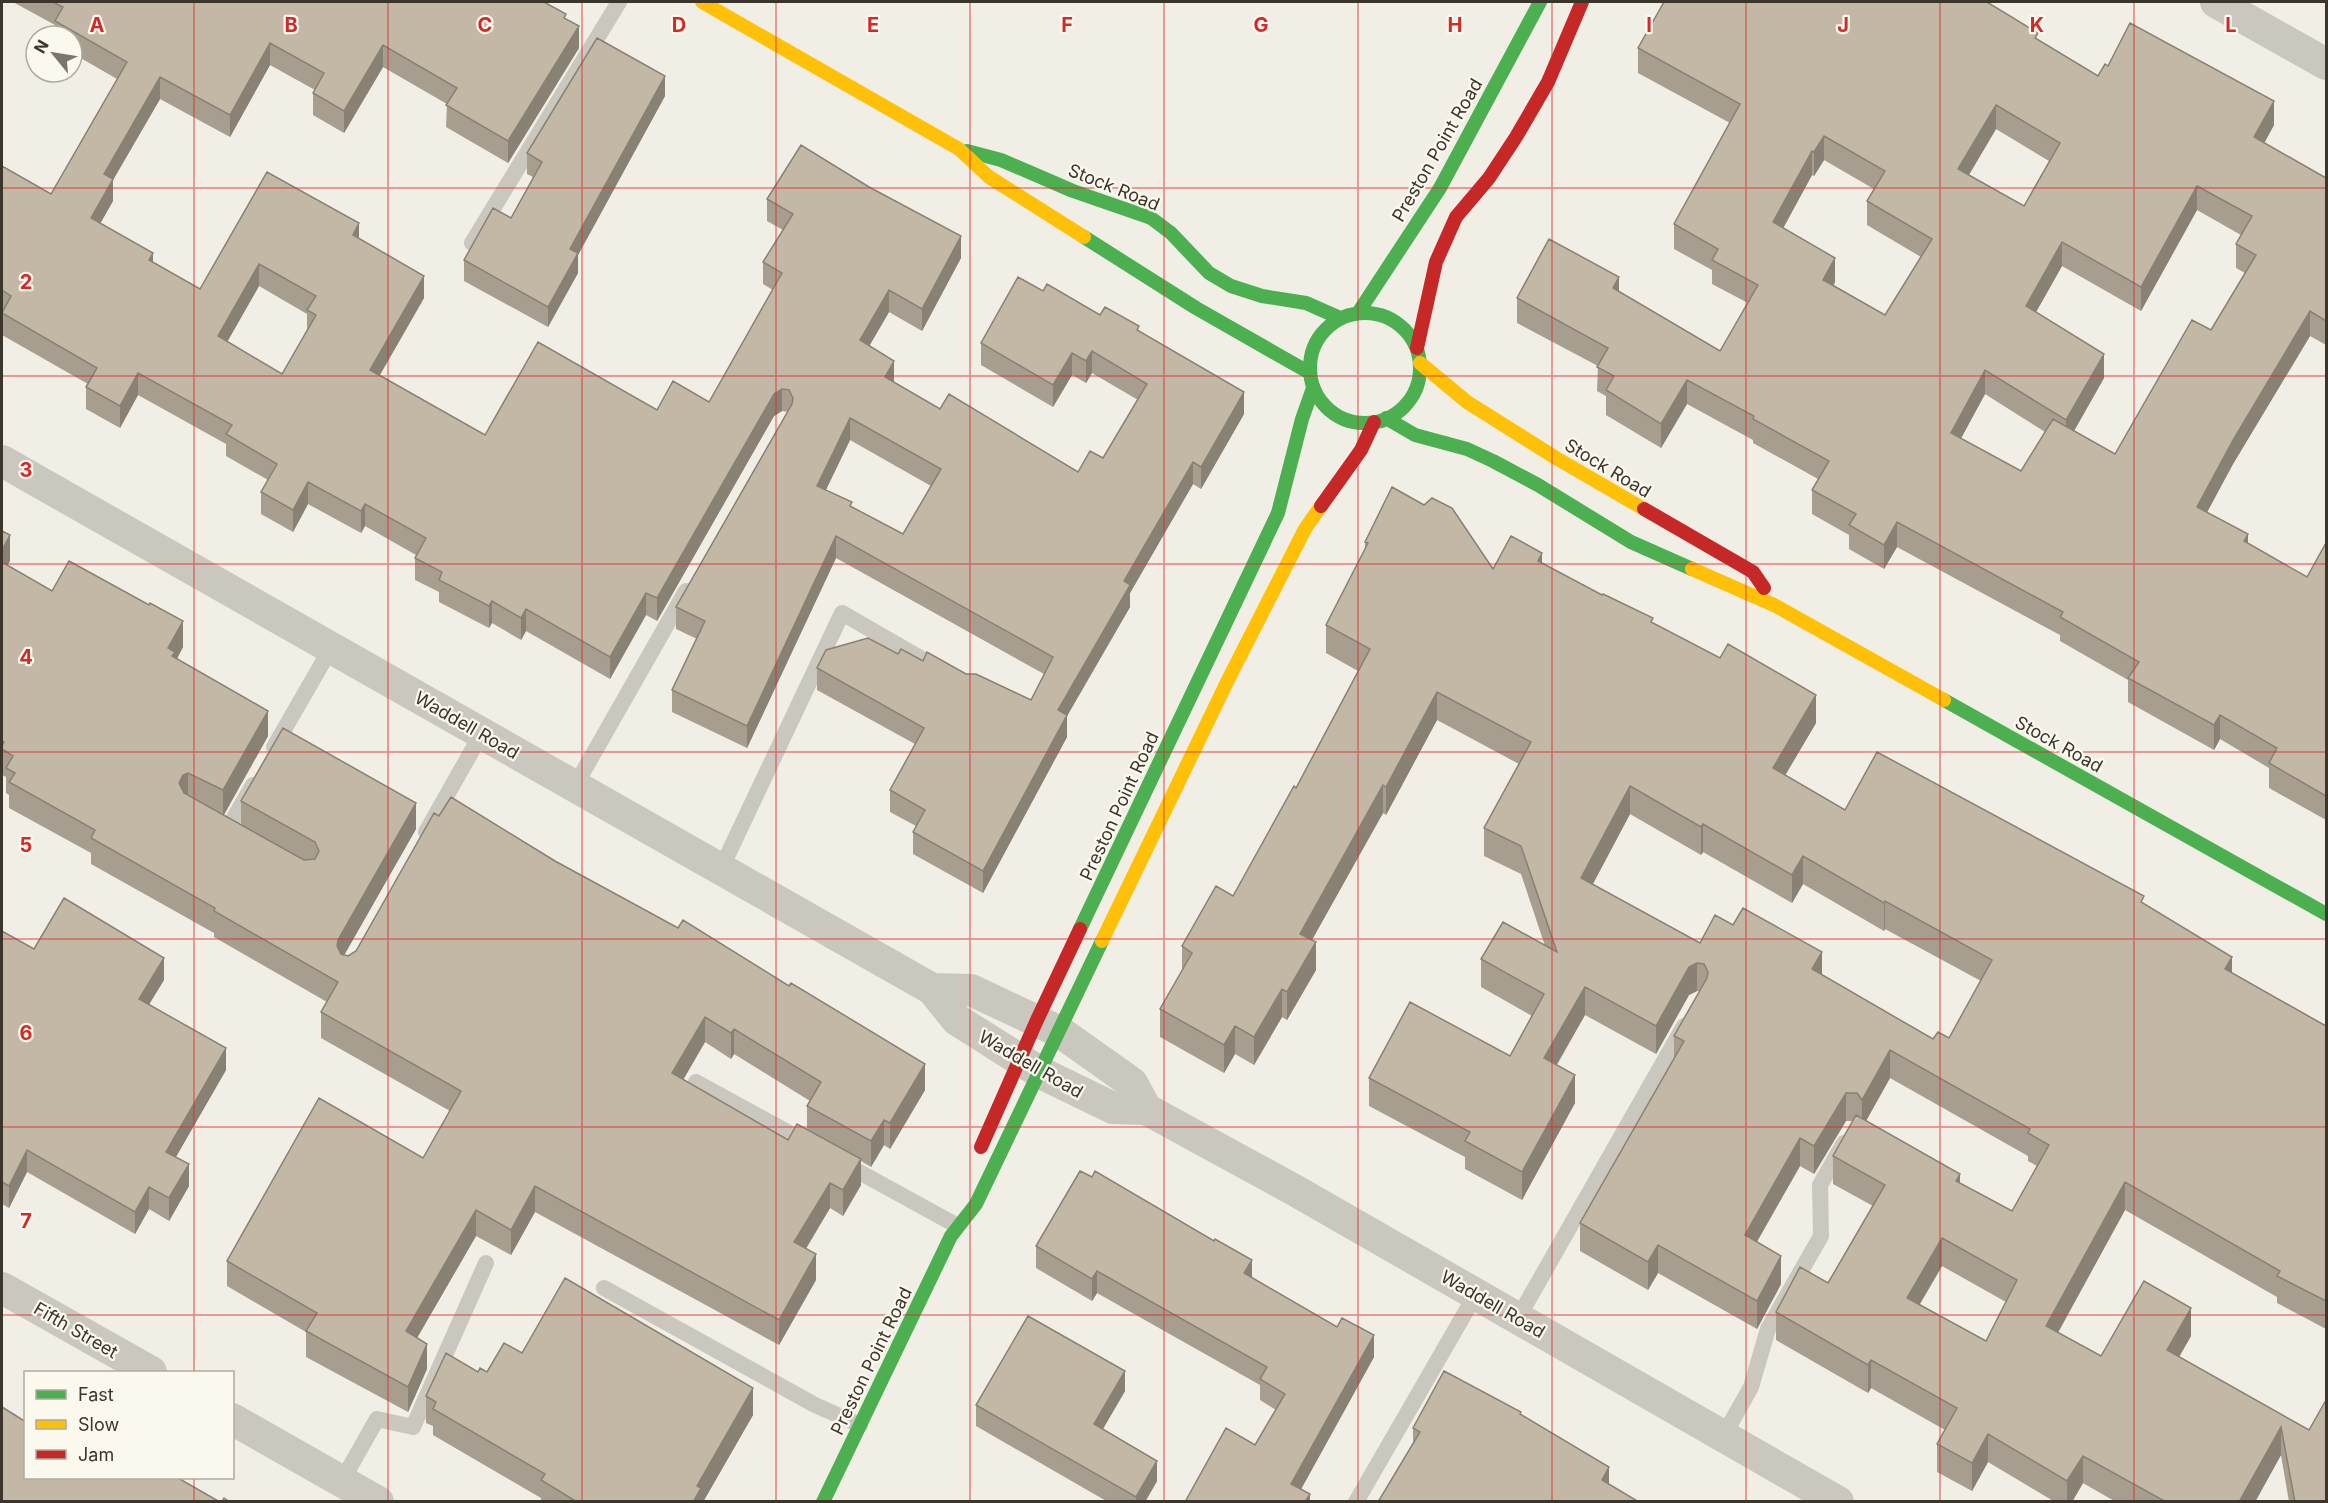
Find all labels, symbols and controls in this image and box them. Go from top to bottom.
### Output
text: A [90,13,105,37]
text: B [284,13,298,37]
text: C [478,13,492,37]
text: D [672,13,686,37]
text: E [867,13,879,37]
text: F [1061,13,1073,37]
text: G [1253,13,1269,37]
text: H [1448,13,1462,37]
text: I [1646,13,1652,37]
text: J [1837,13,1849,37]
text: K [2030,13,2044,37]
text: L [2225,13,2237,37]
north arrow [24,24,84,84]
text: N [29,36,53,57]
street label: Preston Point Road [1387,75,1487,225]
street label: Stock Road [1065,159,1163,215]
text: 2 [20,270,32,294]
street label: Stock Road [1561,434,1655,502]
text: 3 [20,458,32,482]
text: 4 [19,645,33,669]
street label: Waddell Road [411,687,523,763]
street label: Stock Road [2012,711,2106,777]
street label: Preston Point Road [1075,728,1163,884]
text: 5 [20,833,32,857]
text: 6 [20,1021,33,1045]
street label: Waddell Road [975,1026,1087,1102]
text: 7 [20,1209,32,1233]
street label: Waddell Road [1437,1266,1549,1342]
street label: Preston Point Road [826,1284,916,1438]
street label: Fifth Street [30,1298,122,1363]
legend [24,1371,234,1479]
text: Fast [78,1384,114,1405]
text: Slow [78,1414,119,1435]
text: Jam [78,1444,114,1465]

